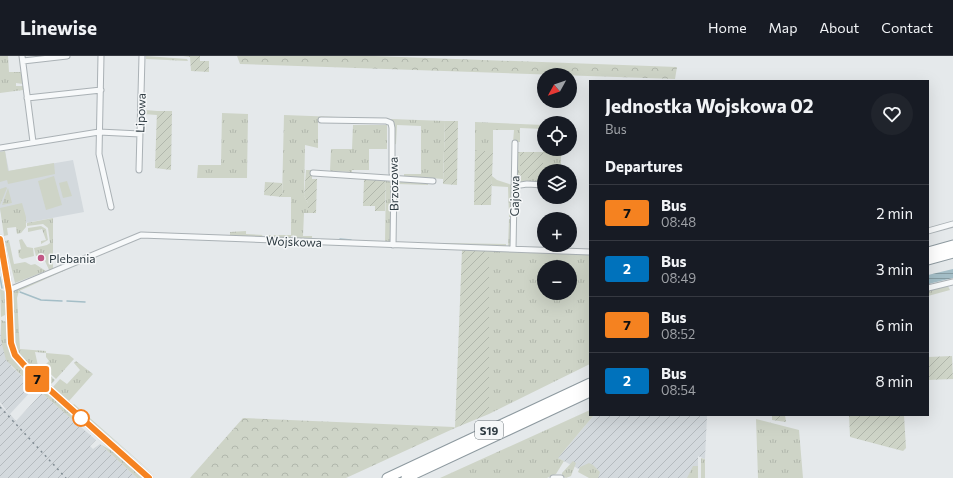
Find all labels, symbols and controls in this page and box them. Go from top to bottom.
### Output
text: Linewise [20,16,97,39]
text: Home [708,19,747,36]
text: Map [769,19,797,36]
text: About [819,19,859,36]
text: Contact [881,19,933,36]
north arrow [537,68,577,108]
map controls [537,68,577,300]
street label: Lipowa [132,93,148,133]
button: heart [871,93,913,135]
text: Jednostka Wojskowa 02 [605,94,814,117]
button: locate [537,116,577,156]
text: Bus [605,121,627,137]
street label: Brzozowa [386,157,400,211]
text: Departures [605,157,683,175]
button: layers [537,164,577,204]
street label: Gajowa [507,175,521,217]
text: Bus [661,196,686,214]
text: 7 [623,204,631,221]
text: 2 min [876,204,913,222]
button: + [537,212,577,252]
text: 08:48 [661,214,696,230]
street label: Wojskowa [266,233,322,249]
place label: Plebania [49,251,96,265]
text: Bus [661,252,686,270]
marker: Plebania [36,253,46,263]
button: − [537,260,577,300]
text: 2 [623,260,631,277]
text: 3 min [876,260,913,278]
text: 08:49 [661,270,696,286]
text: Bus [661,308,686,326]
text: 7 [623,316,631,333]
text: 6 min [875,316,913,334]
text: 08:52 [661,326,695,342]
text: Bus [661,364,686,382]
line badge: 7 [24,366,50,392]
text: 7 [33,370,41,387]
text: 2 [623,372,631,389]
text: 8 min [875,372,913,390]
text: 08:54 [661,382,696,398]
unlabelled marker [72,409,90,427]
road number: S19 [475,421,503,439]

